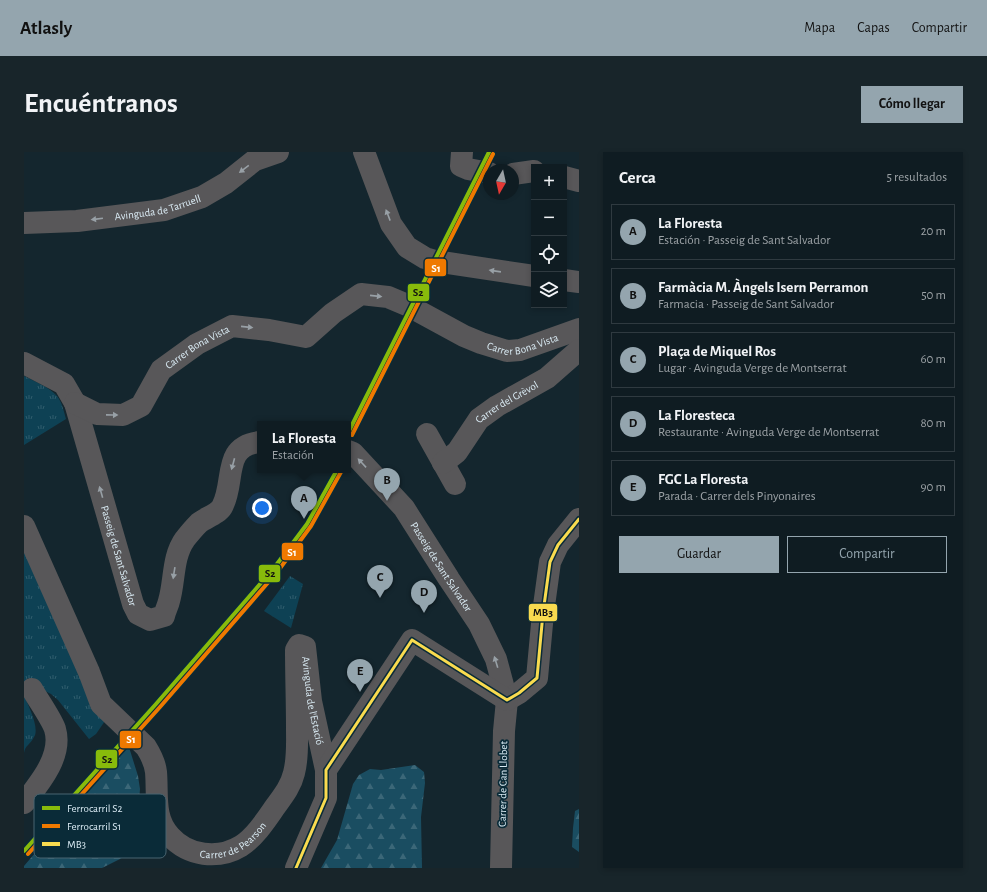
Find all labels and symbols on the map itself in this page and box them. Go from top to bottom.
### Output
north arrow [483,164,519,200]
one-way arrow [238,165,249,173]
street label: Avinguda de Tarruell [114,192,202,222]
one-way arrow [384,209,390,221]
one-way arrow [91,216,103,222]
line badge: S1 [424,258,447,277]
text: S1 [431,263,441,274]
one-way arrow [489,268,501,274]
line badge: S2 [407,283,430,302]
text: S2 [413,287,423,298]
one-way arrow [370,293,382,299]
street label: Carrer Bona Vista [163,323,231,371]
one-way arrow [241,324,253,331]
street label: Carrer Bona Vista [486,331,560,357]
street label: Carrer del Grèvol [473,379,540,425]
one-way arrow [106,411,118,418]
one-way arrow [358,458,367,468]
one-way arrow [230,459,236,471]
pin: B [374,468,400,501]
one-way arrow [98,485,104,497]
pin: A [291,486,317,519]
your location [252,498,272,518]
street label: Passeig de Sant Salvador [99,504,139,608]
street label: Passeig de Sant Salvador [409,520,475,614]
line badge: S1 [281,542,304,561]
text: S1 [287,547,297,558]
line badge: S2 [258,564,281,583]
pin: C [367,565,393,598]
one-way arrow [170,567,176,579]
text: S2 [265,568,275,579]
pin: D [411,580,437,613]
line badge: MB3 [528,603,558,622]
text: MB3 [533,607,553,618]
street label: Avinguda de l'Estació [301,656,326,746]
one-way arrow [493,656,499,668]
pin: E [347,659,373,692]
line badge: S1 [119,730,142,749]
text: S1 [126,734,136,745]
street label: Carrer de Can Llobet [497,740,509,827]
line badge: S2 [95,749,118,769]
text: S2 [102,754,112,765]
legend [34,794,166,858]
text: Ferrocarril S2 [67,803,123,814]
street label: Carrer de Pearson [199,820,268,860]
text: Ferrocarril S1 [67,821,121,832]
text: MB3 [67,839,87,850]

